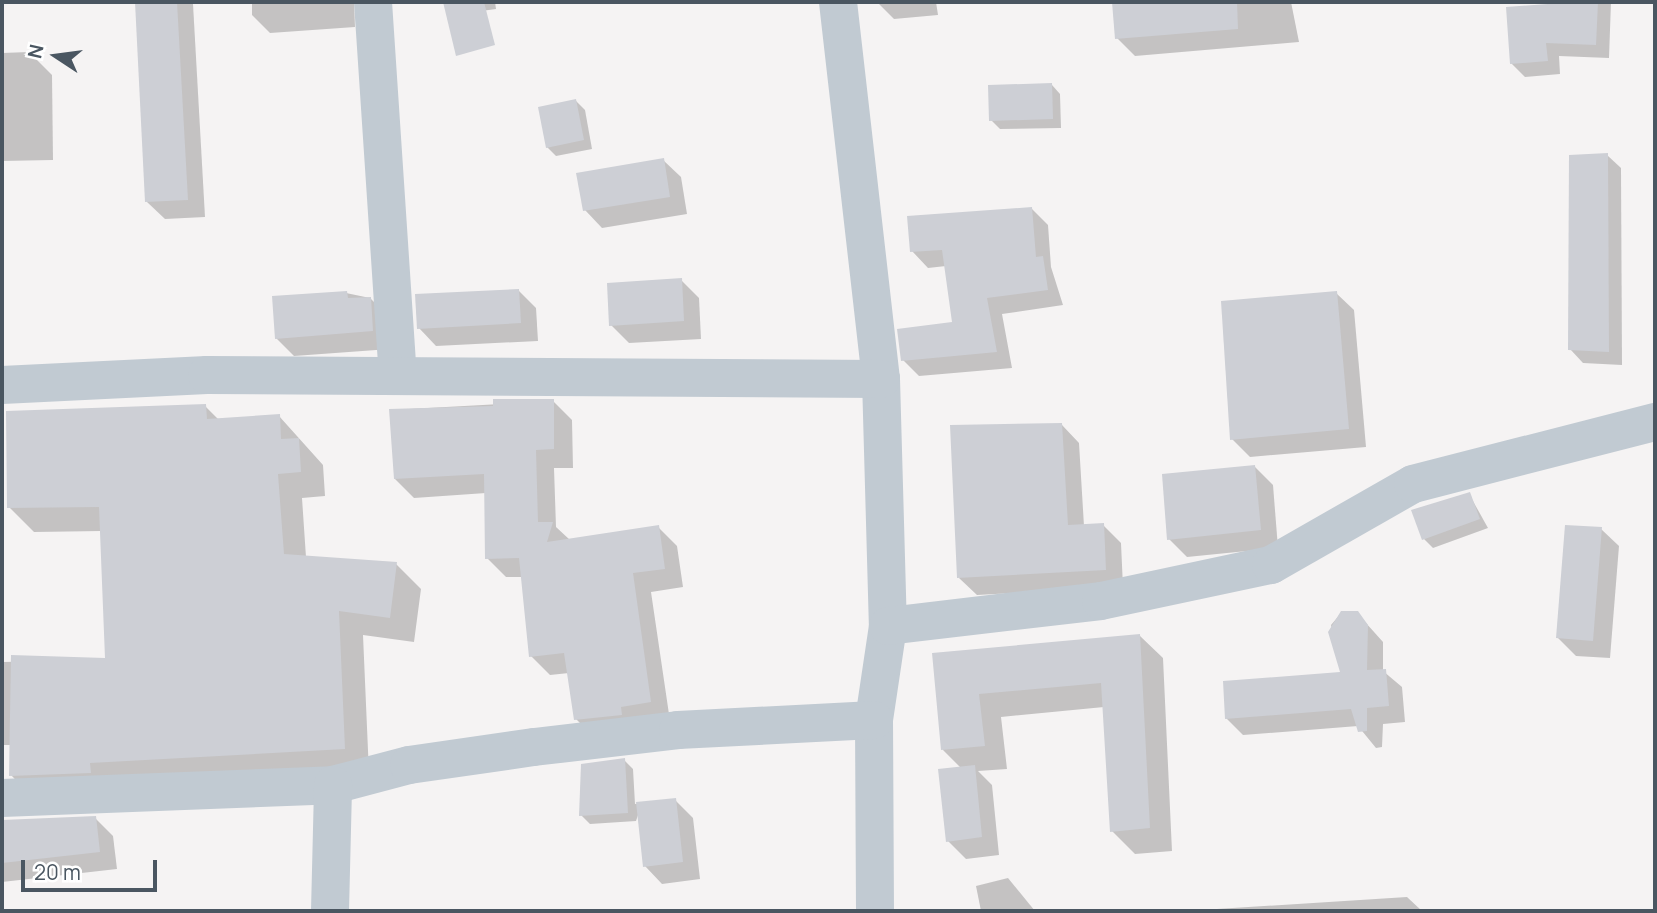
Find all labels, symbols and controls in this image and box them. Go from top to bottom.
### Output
north arrow [21,21,91,91]
text: N [21,42,50,61]
scale bar [24,846,161,890]
text: 20 m [34,858,81,886]

